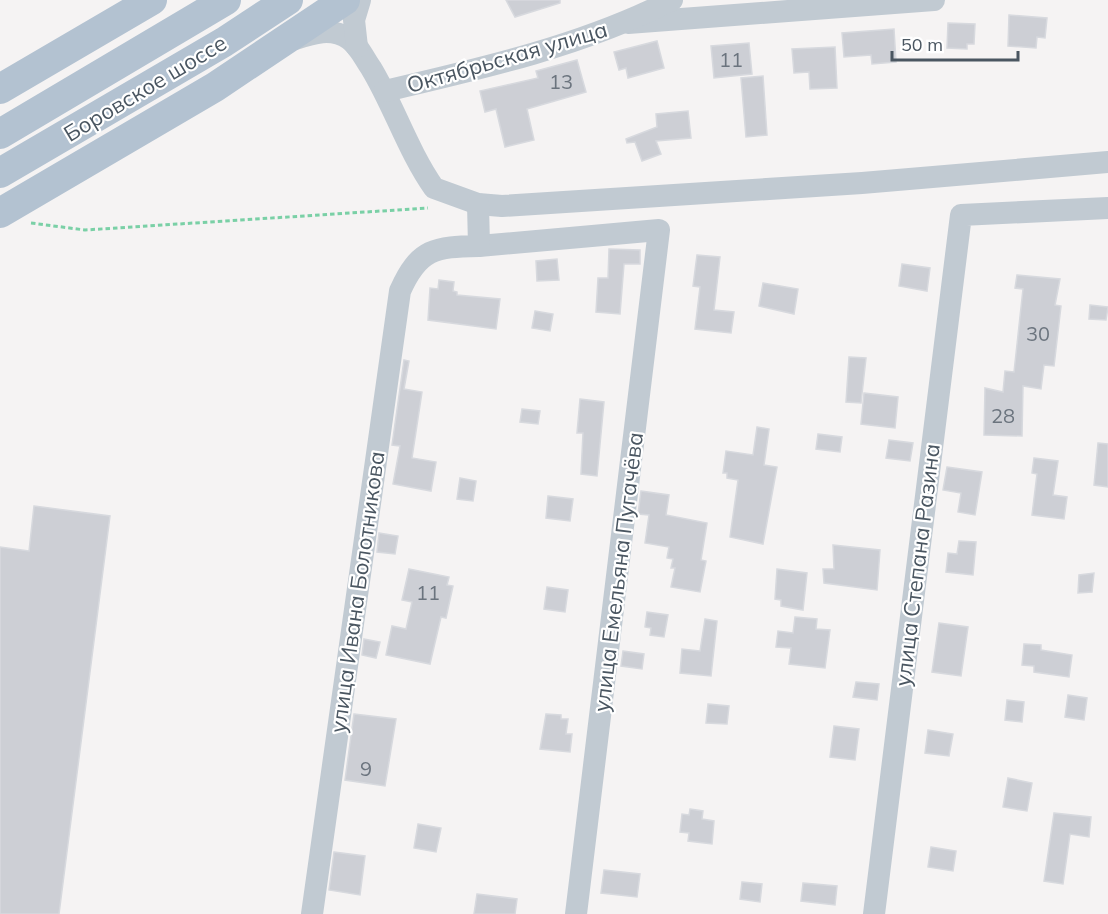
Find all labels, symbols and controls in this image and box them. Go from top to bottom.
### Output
street label: Октябрьская улица [403,15,611,99]
scale bar [892,24,1018,62]
street label: Боровское шоссе [59,28,231,148]
text: 50 m [901,33,943,56]
house number: 11 [719,47,743,72]
house number: 13 [549,69,573,94]
house number: 30 [1026,321,1050,346]
house number: 28 [991,403,1015,428]
street label: улица Емельяна Пугачёва [587,431,649,713]
street label: улица Степана Разина [888,442,946,688]
street label: улица Ивана Болотникова [323,449,391,735]
house number: 11 [416,580,440,605]
house number: 9 [360,756,372,781]

